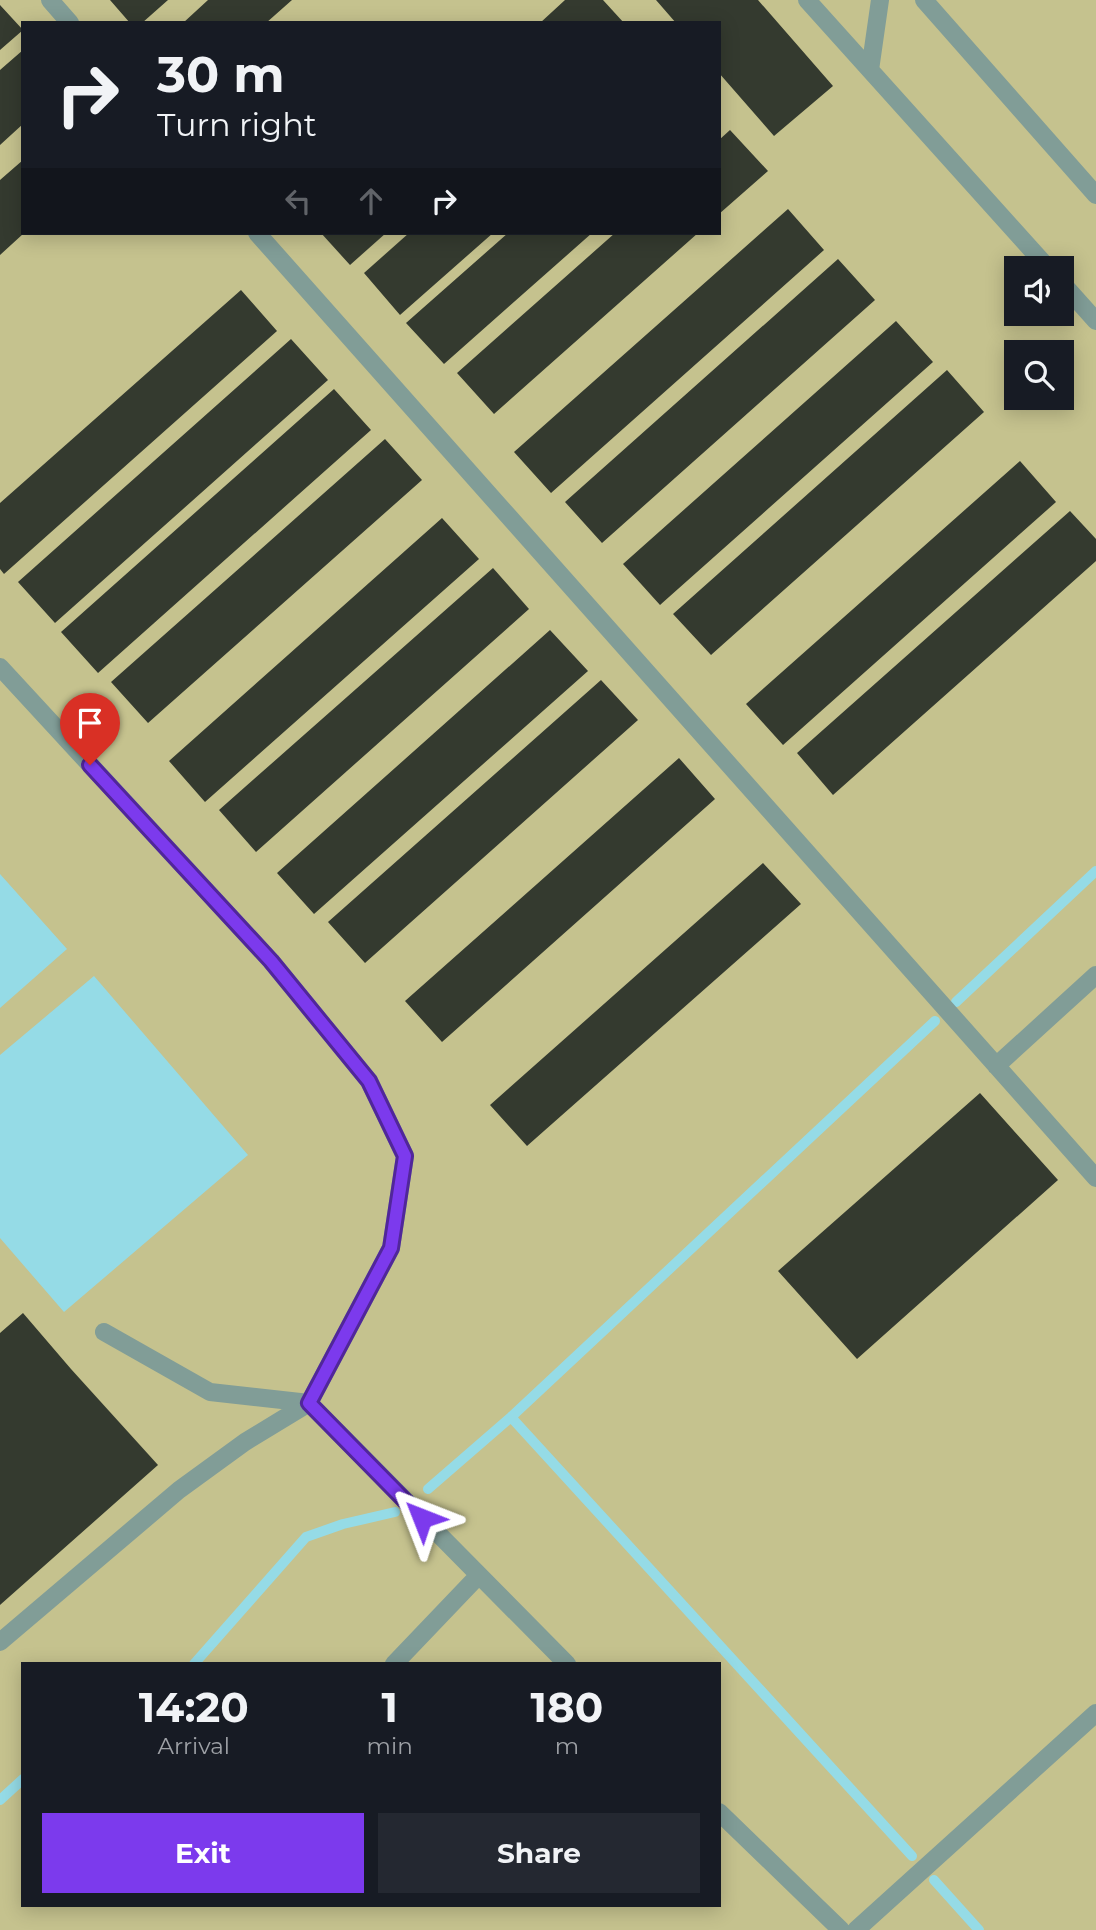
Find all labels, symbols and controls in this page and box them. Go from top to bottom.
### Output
text: 30 m [157,45,285,104]
icon: right [42,49,133,140]
text: Turn right [157,105,317,144]
icon: left [279,182,317,220]
icon: ahead [352,182,390,220]
icon: right [425,182,463,220]
map controls [1004,256,1074,410]
button: sound [1004,256,1074,326]
button: search [1004,340,1074,410]
pin [60,693,120,765]
icon: arrive [71,704,109,742]
position arrow [385,1481,459,1555]
text: 14:20 [139,1681,249,1733]
text: 1 [381,1681,398,1733]
text: 180 [531,1681,603,1733]
text: Arrival [158,1732,230,1760]
text: min [367,1732,413,1760]
text: m [555,1732,579,1760]
button: Exit [42,1813,364,1893]
button: Share [378,1813,700,1893]

